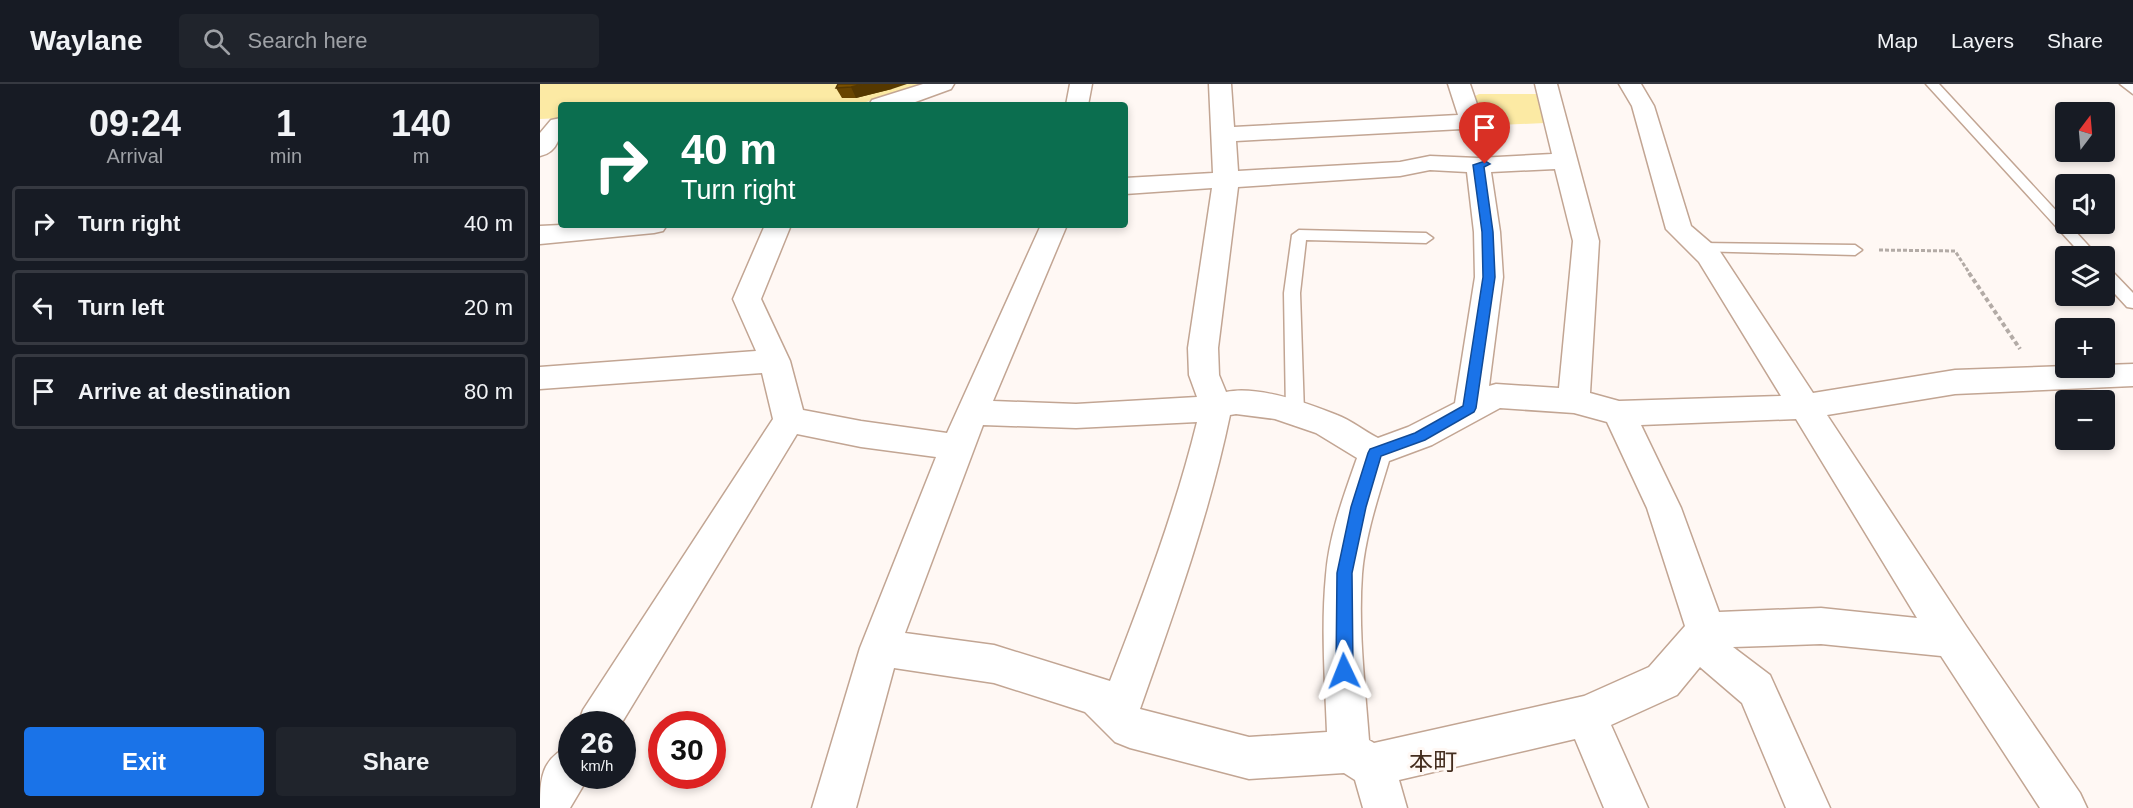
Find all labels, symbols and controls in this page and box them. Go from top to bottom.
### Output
search box [179,14,599,68]
text: Waylane [30,25,143,56]
icon: search [200,25,233,58]
text: Search here [248,28,367,53]
text: Map [1877,29,1918,52]
text: Layers [1951,29,2014,52]
text: Share [2047,29,2103,52]
pin [1459,102,1510,164]
north arrow [2055,102,2115,162]
map controls [2055,102,2115,450]
text: 09:24 [89,103,181,144]
text: 1 [276,103,296,144]
text: 140 [391,103,451,144]
icon: arrive [1468,111,1501,144]
icon: right [582,126,660,204]
text: 40 m [681,126,777,173]
text: Arrival [107,145,163,167]
text: min [270,145,302,167]
text: m [413,145,429,167]
button: sound [2055,174,2115,234]
text: Turn right [681,175,796,205]
icon: right [27,207,60,240]
text: Turn right [78,211,180,236]
text: 40 m [464,211,513,236]
button: layers [2055,246,2115,306]
icon: left [27,291,60,324]
text: Turn left [78,295,164,320]
text: 20 m [464,295,513,320]
button: + [2055,318,2115,378]
icon: arrive [27,375,60,408]
text: Arrive at destination [78,379,291,404]
text: 80 m [464,379,513,404]
button: − [2055,390,2115,450]
position arrow [1312,639,1376,703]
speed limit sign: 30 [648,711,726,789]
text: 26 [580,726,614,759]
button: Exit [24,727,264,796]
button: Share [276,727,516,796]
district label: 本町 [1409,748,1457,775]
text: km/h [581,757,613,774]

